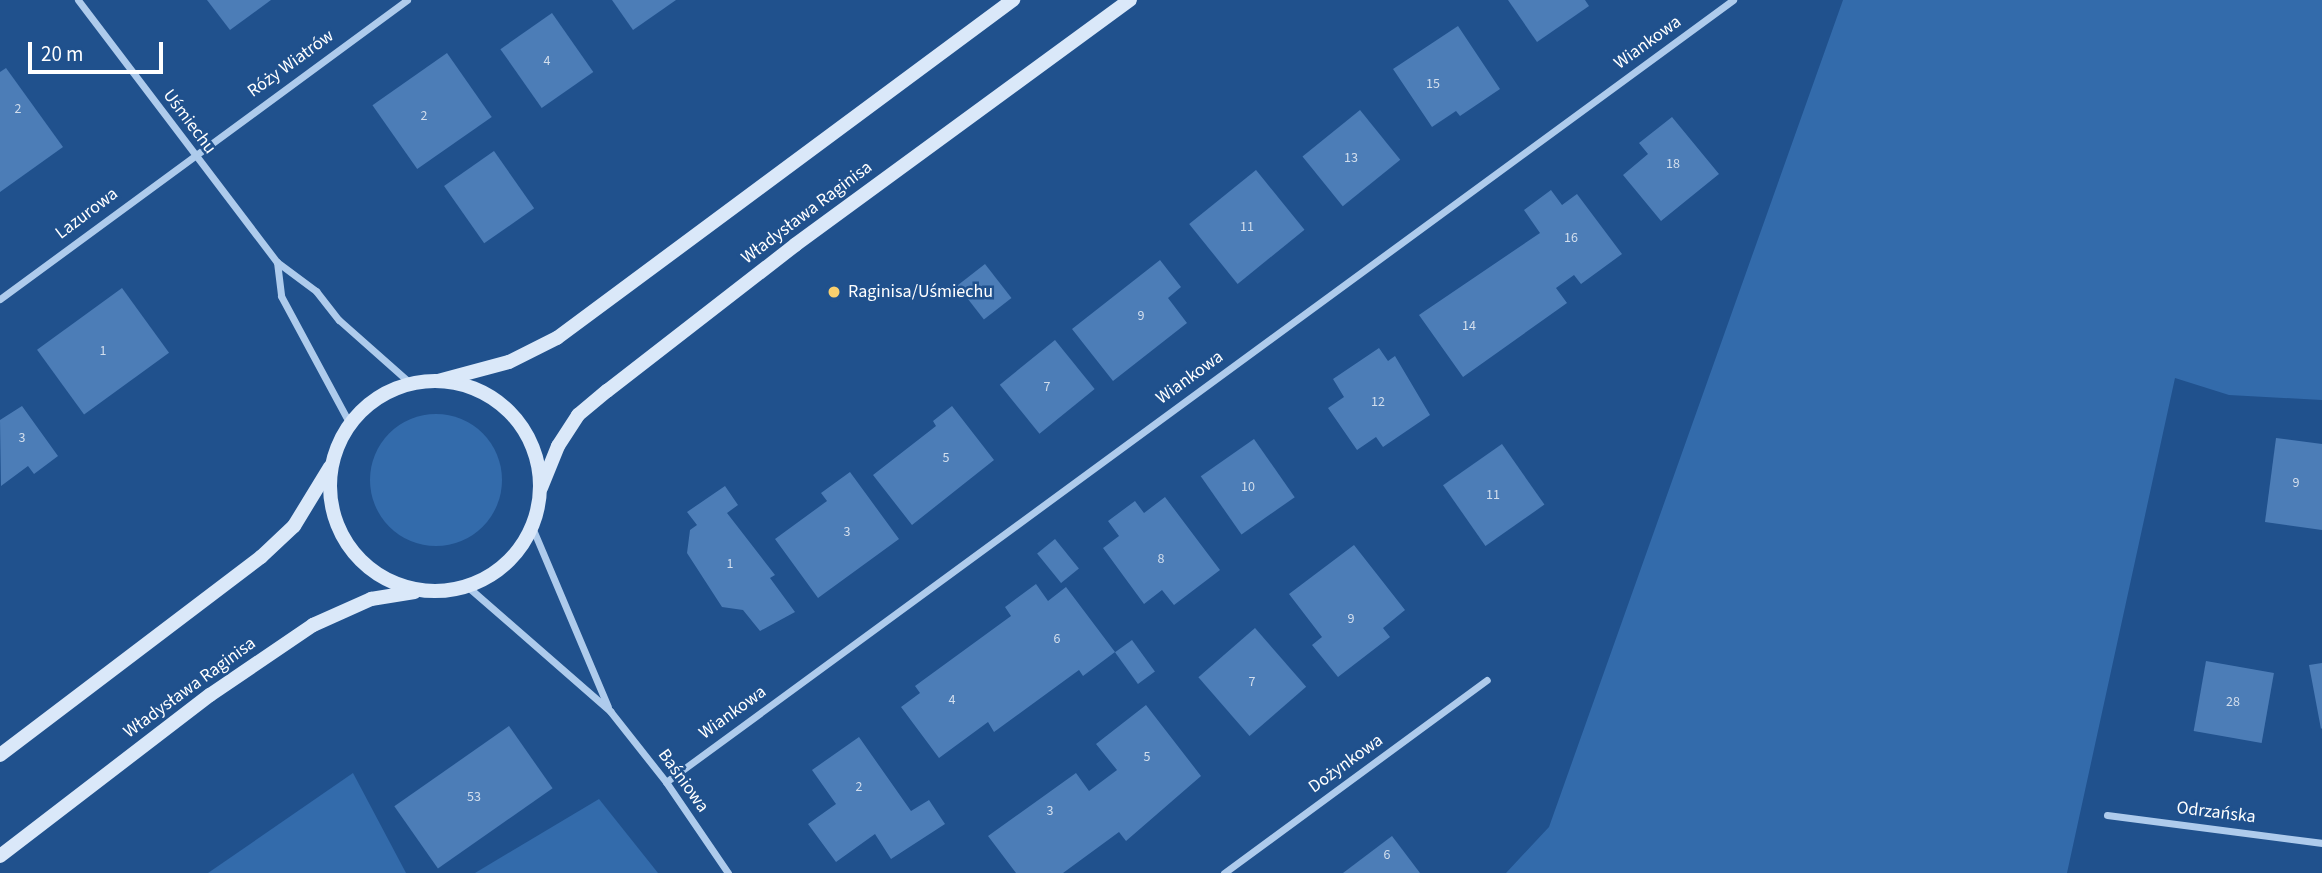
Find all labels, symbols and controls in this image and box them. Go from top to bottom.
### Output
street label: Wiankowa [1610,11,1686,75]
street label: Róży Wiatrów [244,25,338,103]
scale bar [32,28,166,72]
text: 20 m [41,39,83,69]
house number: 4 [544,53,550,69]
house number: 15 [1426,76,1440,92]
street label: Uśmiechu [158,85,220,159]
house number: 2 [15,101,21,117]
house number: 2 [421,108,427,124]
house number: 13 [1344,150,1358,166]
house number: 18 [1666,156,1680,172]
street label: Władysława Raginisa [737,157,877,269]
street label: Lazurowa [51,184,123,244]
house number: 11 [1240,219,1254,235]
house number: 16 [1564,230,1578,246]
place label: Raginisa/Uśmiechu [848,281,993,303]
marker: Raginisa/Uśmiechu [826,284,842,300]
house number: 9 [1138,308,1144,324]
house number: 14 [1462,318,1476,334]
house number: 1 [100,343,106,359]
street label: Wiankowa [1152,346,1228,410]
house number: 7 [1044,379,1050,395]
house number: 12 [1371,394,1385,410]
house number: 3 [19,430,25,446]
house number: 5 [943,450,949,466]
house number: 9 [2293,475,2299,491]
house number: 10 [1241,479,1255,495]
house number: 11 [1486,487,1500,503]
house number: 3 [844,524,850,540]
house number: 8 [1158,551,1164,567]
house number: 1 [727,556,733,572]
house number: 9 [1348,611,1354,627]
house number: 6 [1054,631,1060,647]
street label: Władysława Raginisa [120,633,260,743]
house number: 7 [1249,674,1255,690]
street label: Wiankowa [695,681,771,745]
house number: 4 [949,692,955,708]
house number: 28 [2226,694,2240,710]
street label: Dożynkowa [1305,730,1387,798]
street label: Baśniowa [653,745,713,817]
house number: 5 [1144,749,1150,765]
house number: 2 [856,779,862,795]
house number: 53 [467,789,481,805]
street label: Odrzańska [2175,797,2257,829]
house number: 3 [1047,803,1053,819]
house number: 6 [1384,847,1390,863]

